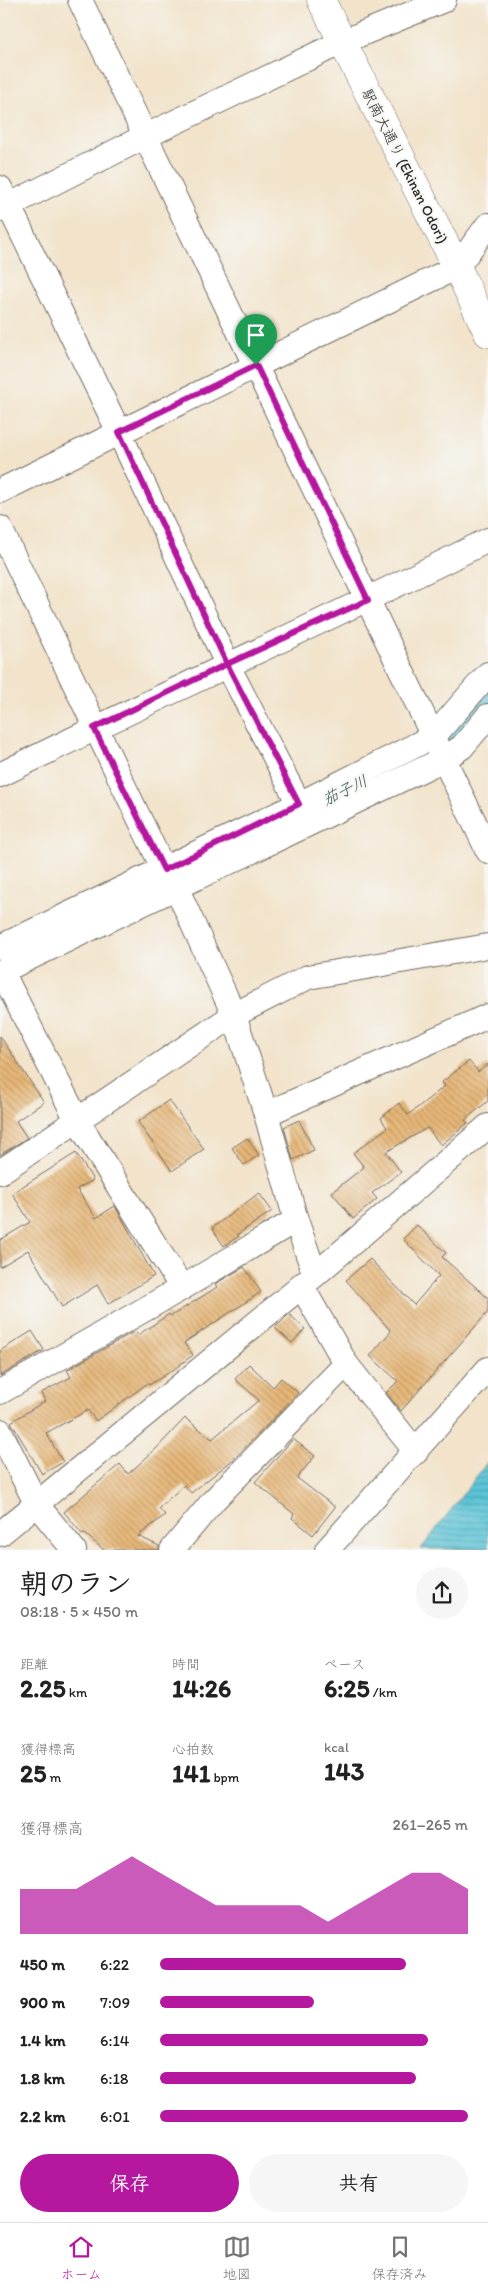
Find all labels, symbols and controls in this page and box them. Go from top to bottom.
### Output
street label: 駅南大通り (Ekinan Odori) [358,86,452,246]
pin [235,314,277,365]
icon: arrive [242,321,270,349]
water label: 茄子川 [319,771,371,809]
text: 朝のラン [20,1566,132,1600]
button: share [416,1567,468,1619]
text: 08:18 · 5 × 450 m [20,1602,138,1621]
text: 距離 [20,1656,48,1673]
text: 時間 [172,1656,200,1673]
text: ペース [324,1656,365,1673]
text: 2.25 [20,1673,66,1703]
text: 14:26 [172,1673,231,1703]
text: 6:25 [324,1673,370,1703]
text: km [66,1684,87,1701]
text: /km [370,1684,397,1701]
text: kcal [324,1739,349,1756]
text: 獲得標高 [20,1741,76,1758]
text: 心拍数 [172,1741,214,1758]
text: 143 [324,1756,364,1786]
text: 25 [20,1758,46,1788]
text: 141 [172,1758,210,1788]
text: m [46,1769,61,1786]
text: bpm [210,1769,239,1786]
text: 261–265 m [392,1815,468,1834]
text: 獲得標高 [20,1819,84,1838]
text: 450 m [20,1955,65,1974]
text: 6:22 [100,1955,129,1974]
text: 900 m [20,1993,65,2012]
text: 7:09 [100,1993,130,2012]
text: 1.4 km [20,2031,66,2050]
text: 6:14 [100,2031,129,2050]
text: 1.8 km [20,2069,65,2088]
text: 6:18 [100,2069,129,2088]
text: 2.2 km [20,2107,66,2126]
text: 6:01 [100,2107,130,2126]
button: 保存 [20,2154,239,2212]
button: 共有 [249,2154,468,2212]
tab: ホーム [60,2233,102,2283]
tab: 地図 [223,2233,251,2283]
tab: 保存済み [372,2233,428,2283]

